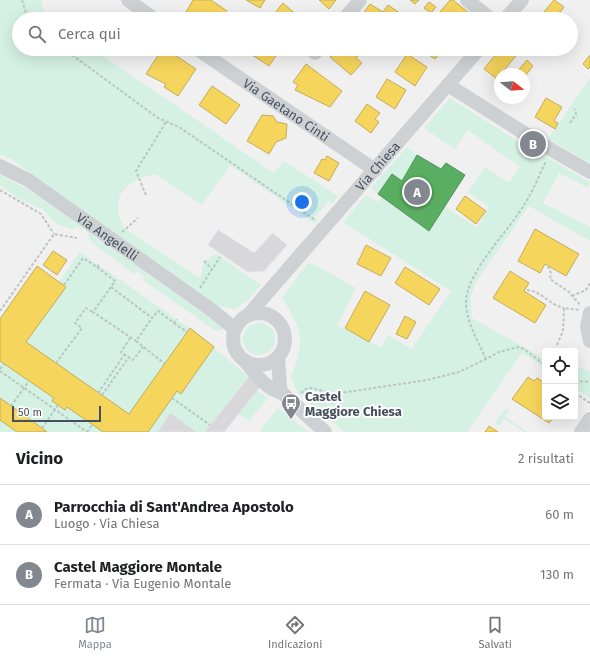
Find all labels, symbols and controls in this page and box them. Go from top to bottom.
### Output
search box [12,12,578,56]
icon: search [26,23,48,45]
text: Cerca qui [58,25,121,43]
north arrow [494,68,530,104]
street label: Via Gaetano Cinti [240,76,332,145]
pin: B [520,129,546,159]
street label: Via Chiesa [353,139,403,194]
pin: A [404,177,430,207]
your location [292,192,312,212]
street label: Via Angelelli [74,210,141,264]
map controls [542,348,578,420]
button: locate [542,348,578,384]
button: layers [542,384,578,420]
place label: Castel Maggiore Chiesa [305,389,402,419]
bus stop icon: Castel Maggiore Chiesa [280,392,302,420]
scale bar [12,404,101,423]
text: 50 m [18,406,42,419]
text: Vicino [16,448,63,469]
text: 2 risultati [518,451,574,466]
text: Parrocchia di Sant'Andrea Apostolo [54,498,294,516]
text: A [25,507,33,522]
text: 60 m [545,507,574,522]
text: Luogo · Via Chiesa [54,516,160,531]
text: Castel Maggiore Montale [54,558,222,576]
text: B [25,567,33,582]
text: 130 m [540,567,574,582]
text: Fermata · Via Eugenio Montale [54,576,231,591]
tab: Mappa [78,614,112,651]
tab: Indicazioni [268,614,322,651]
tab: Salvati [479,614,512,651]

